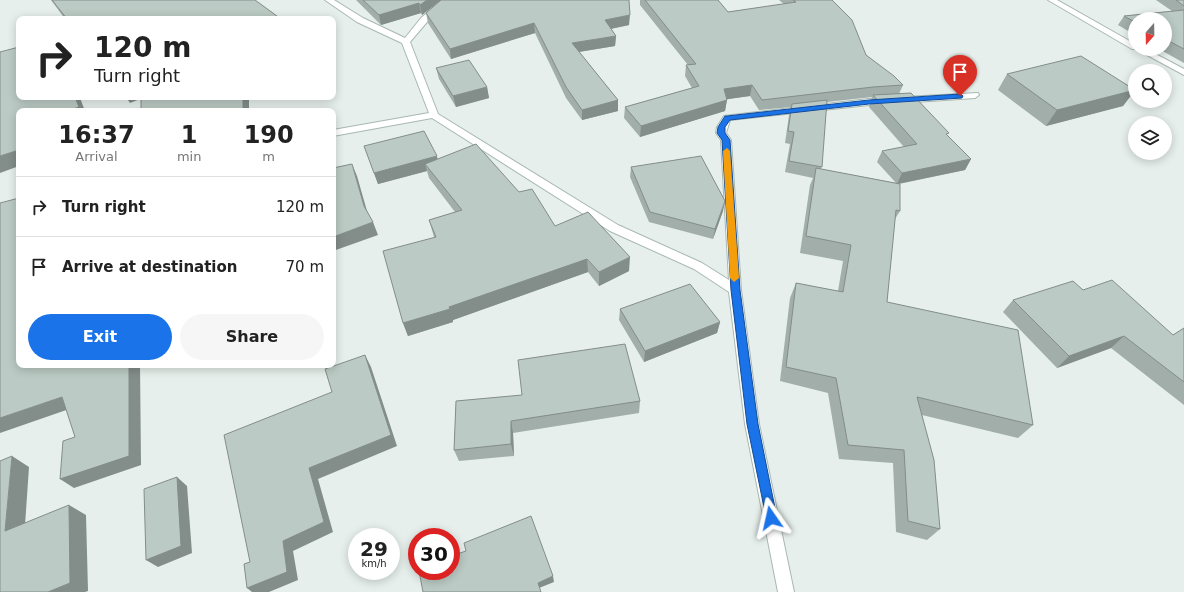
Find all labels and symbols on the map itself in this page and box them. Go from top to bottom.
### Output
north arrow [1128,12,1172,56]
pin [943,55,977,96]
position arrow [750,497,792,539]
speed limit sign: 30 [408,528,460,580]

